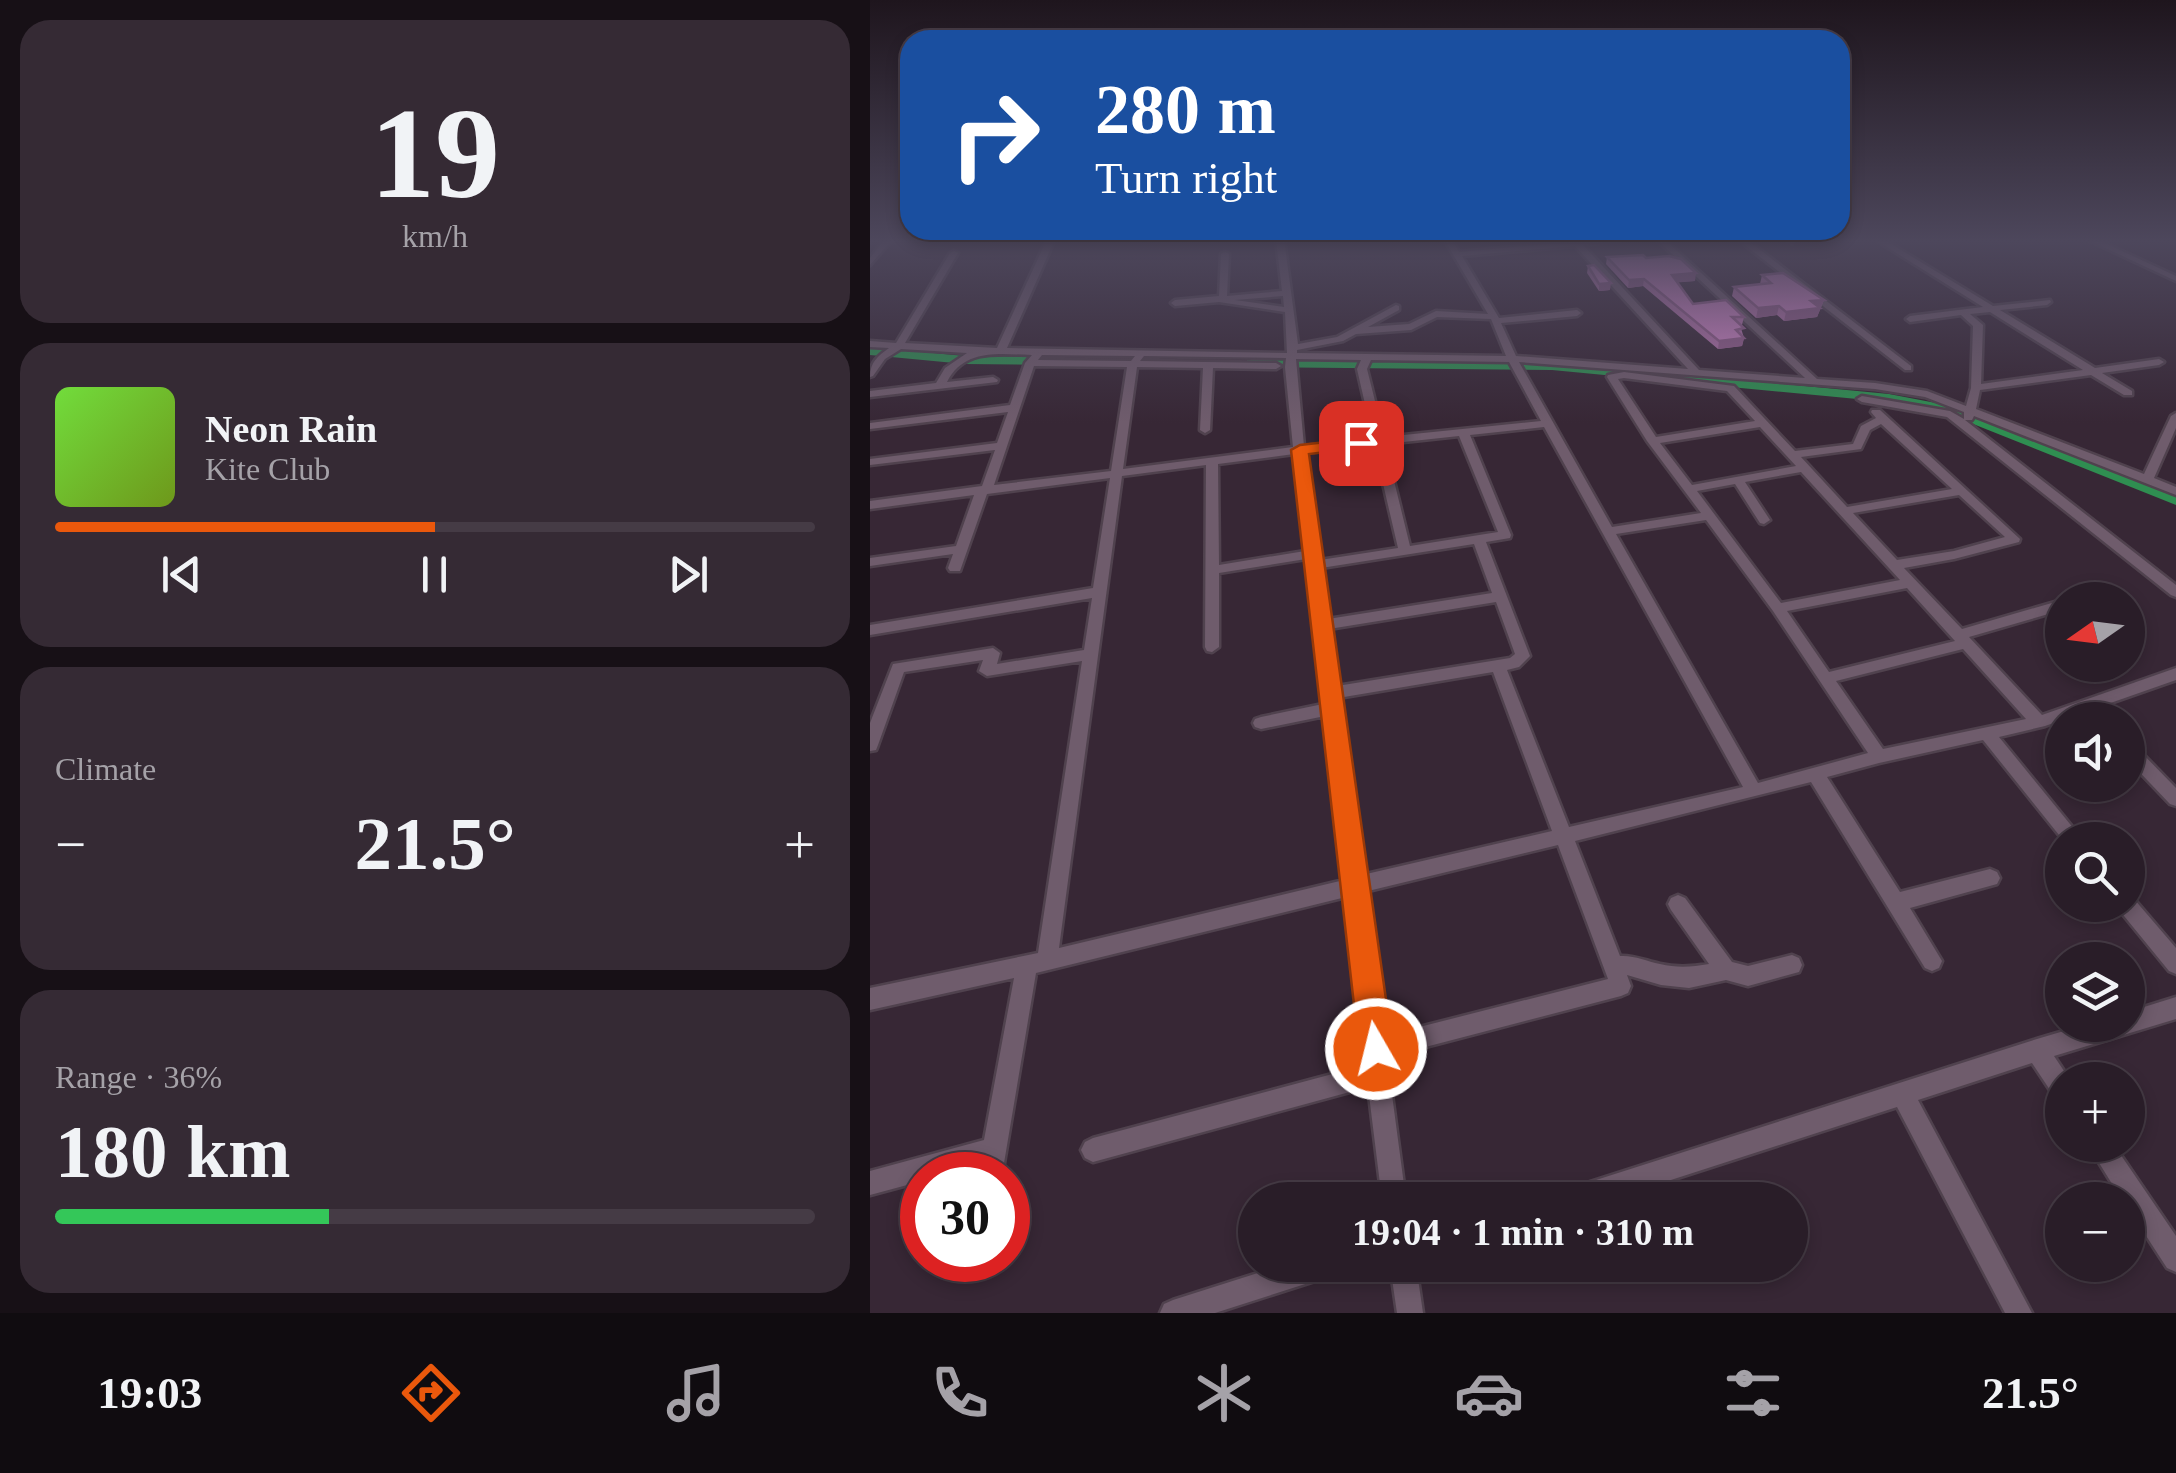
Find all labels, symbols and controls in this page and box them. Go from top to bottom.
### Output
icon: right [930,70,1060,200]
text: 280 m [1095,71,1276,148]
text: 19 [370,81,500,225]
text: Turn right [1095,153,1277,203]
text: km/h [402,218,468,254]
pin [1319,401,1404,486]
text: Neon Rain [205,408,377,450]
icon: arrive [1334,416,1389,471]
text: Kite Club [205,451,330,487]
icon: previous [154,547,209,602]
icon: pause [407,547,462,602]
icon: next [661,547,716,602]
north arrow [2045,582,2145,682]
map controls [2045,582,2145,1282]
button: sound [2045,702,2145,802]
text: Climate [55,751,156,787]
text: 21.5° [354,802,516,885]
text: − [55,814,86,875]
text: + [784,814,815,875]
button: search [2045,822,2145,922]
button: layers [2045,942,2145,1042]
position arrow [1324,997,1428,1101]
text: Range · 36% [55,1059,222,1095]
button: + [2045,1062,2145,1162]
text: 180 km [55,1110,290,1193]
speed limit sign: 30 [900,1152,1030,1282]
button: − [2045,1182,2145,1282]
text: 19:04 · 1 min · 310 m [1352,1211,1694,1253]
icon: directions [396,1358,466,1428]
icon: music [661,1358,731,1428]
icon: phone [925,1358,995,1428]
icon: climate [1189,1358,1259,1428]
icon: car [1454,1358,1524,1428]
icon: filters [1718,1358,1788,1428]
text: 19:03 [97,1368,202,1418]
text: 21.5° [1982,1368,2079,1418]

